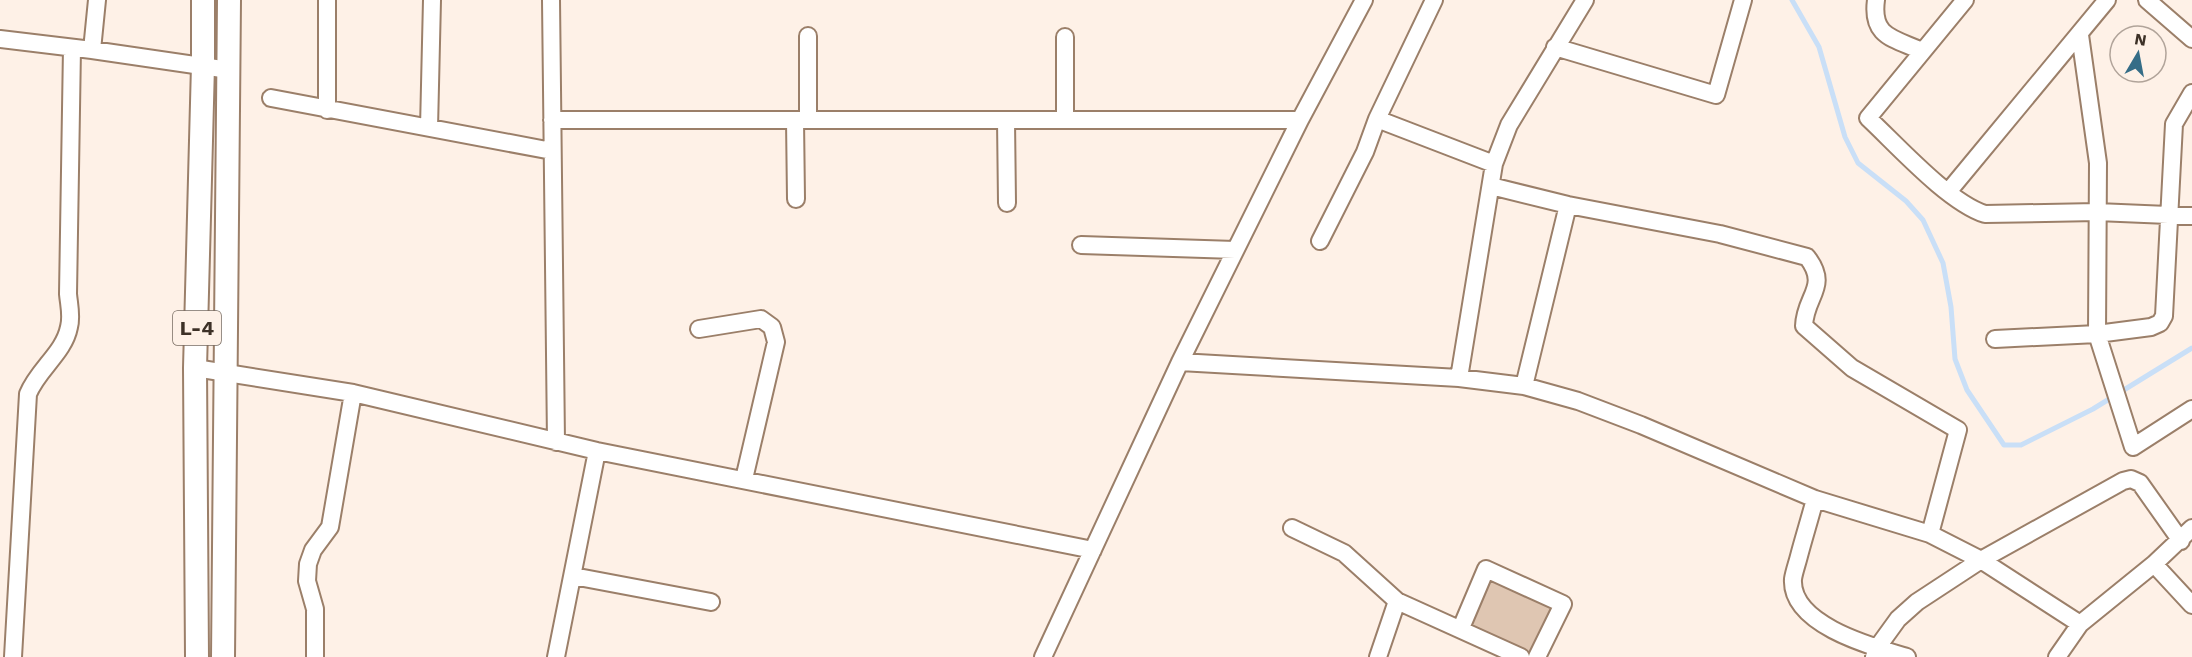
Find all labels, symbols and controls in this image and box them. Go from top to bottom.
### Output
north arrow [2108,24,2168,84]
text: N [2133,29,2148,50]
road number: L-4 [173,311,221,345]

